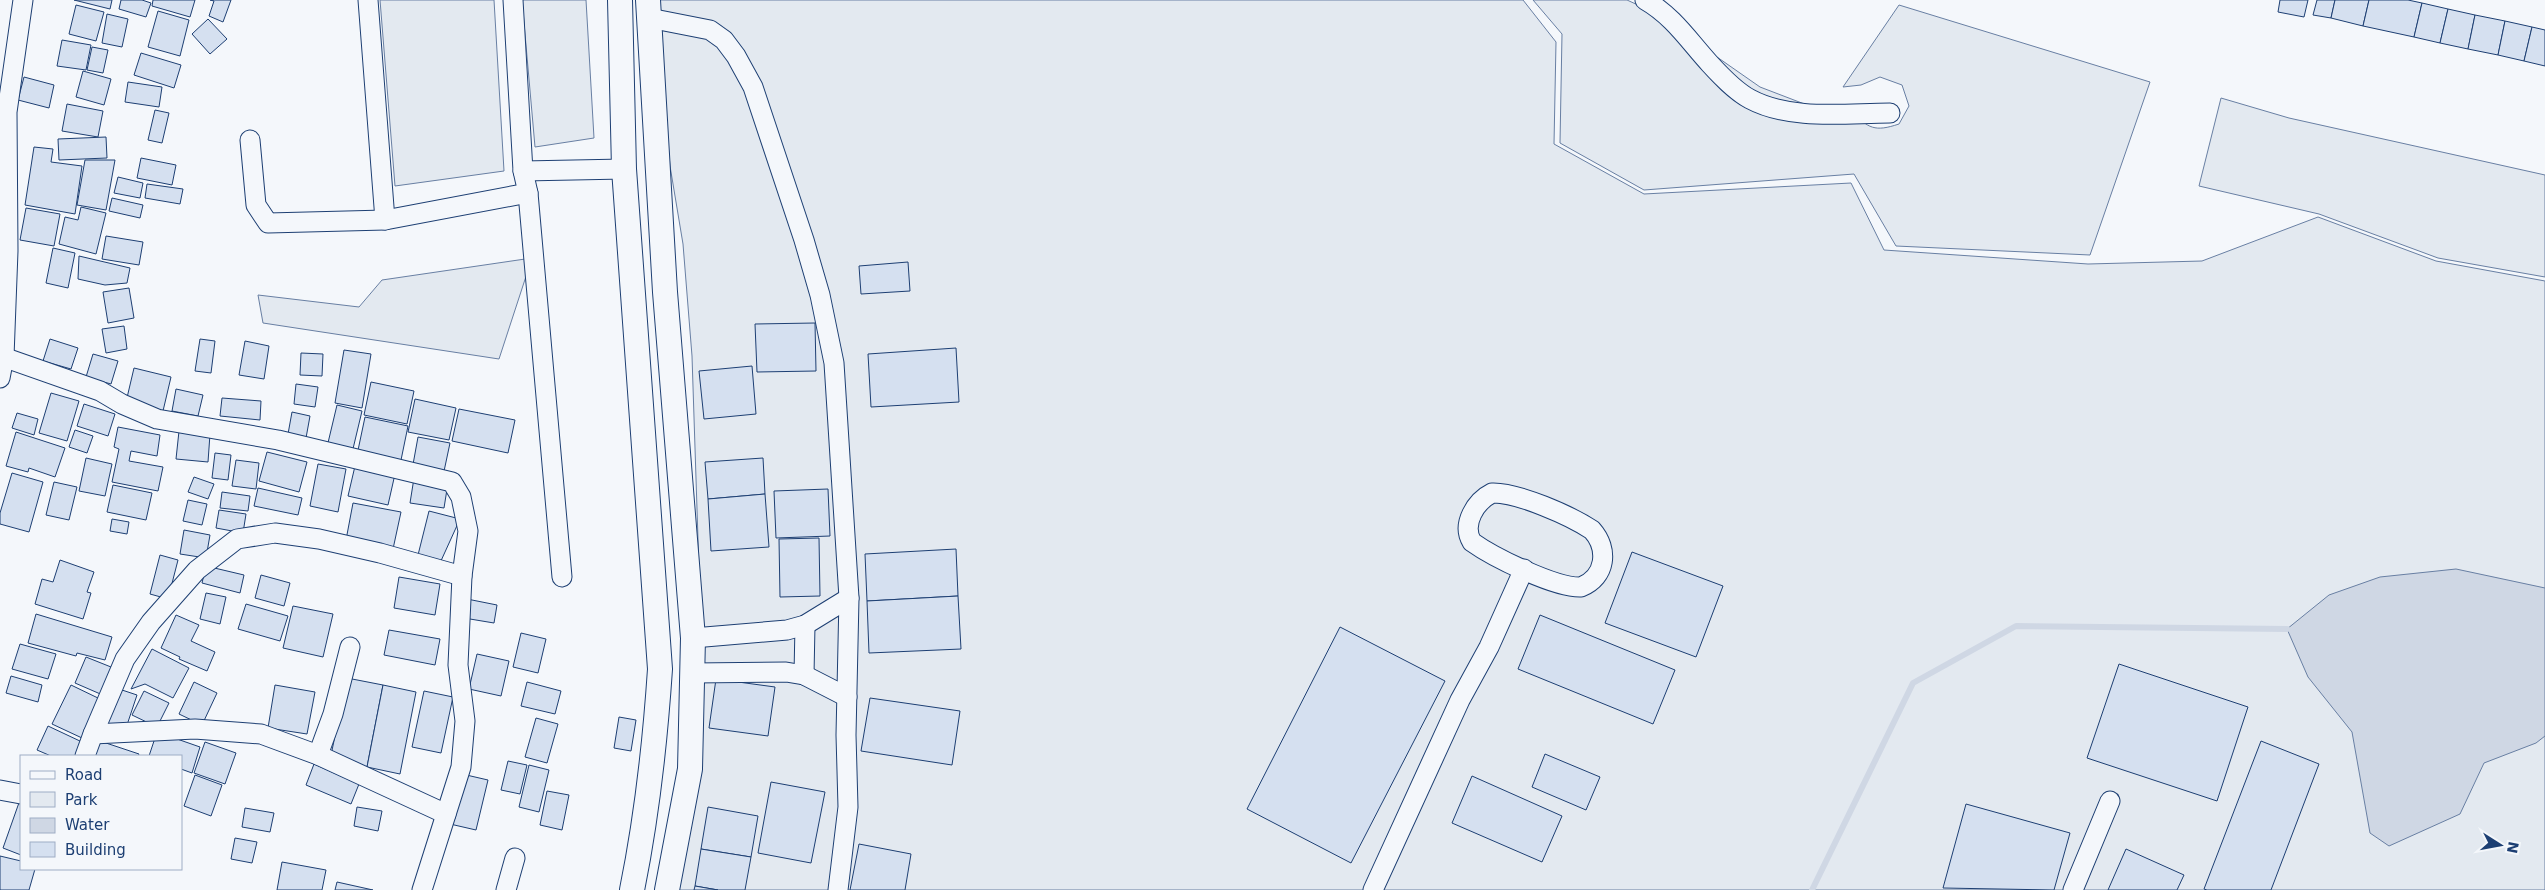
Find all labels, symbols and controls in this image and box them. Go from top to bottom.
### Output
legend [20,755,182,870]
text: Road [65,766,103,784]
text: Park [65,791,98,809]
text: Water [65,816,110,834]
north arrow [2475,820,2525,870]
text: N [2504,840,2522,855]
text: Building [65,841,126,859]

